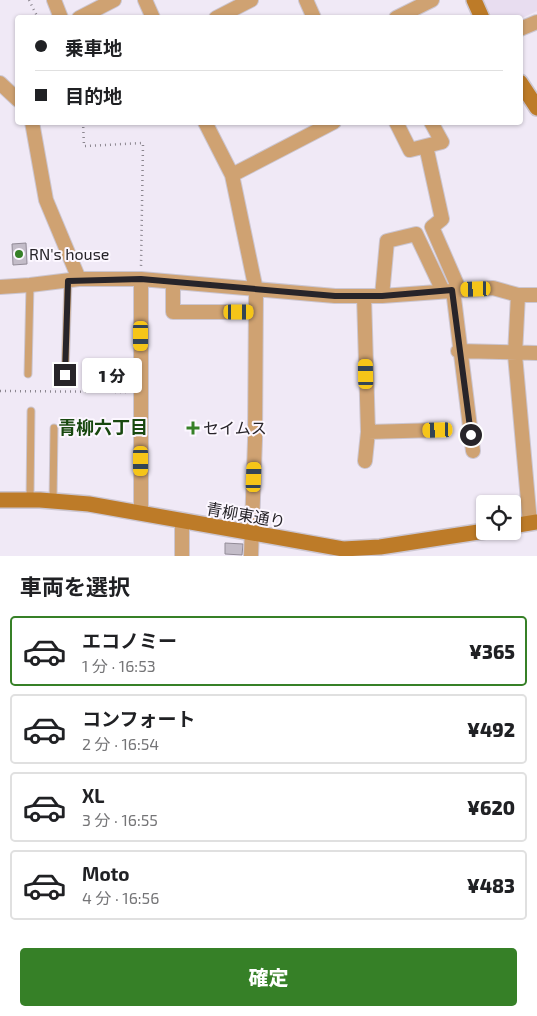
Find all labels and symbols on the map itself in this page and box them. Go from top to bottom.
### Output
place label: RN's house [29,244,109,263]
marker: RN's house [13,248,25,260]
car [460,281,491,297]
car [224,305,254,320]
car [133,321,148,351]
callout: 1 分 [82,358,142,392]
car [358,359,373,389]
route end [54,364,76,386]
district label: 青柳六丁目 [58,416,148,438]
place label: セイムス [203,418,267,437]
marker: セイムス [187,422,199,434]
car [422,422,453,438]
route start [460,424,482,446]
car [133,446,148,476]
car [245,462,262,492]
street label: 青柳東通り [205,498,287,531]

